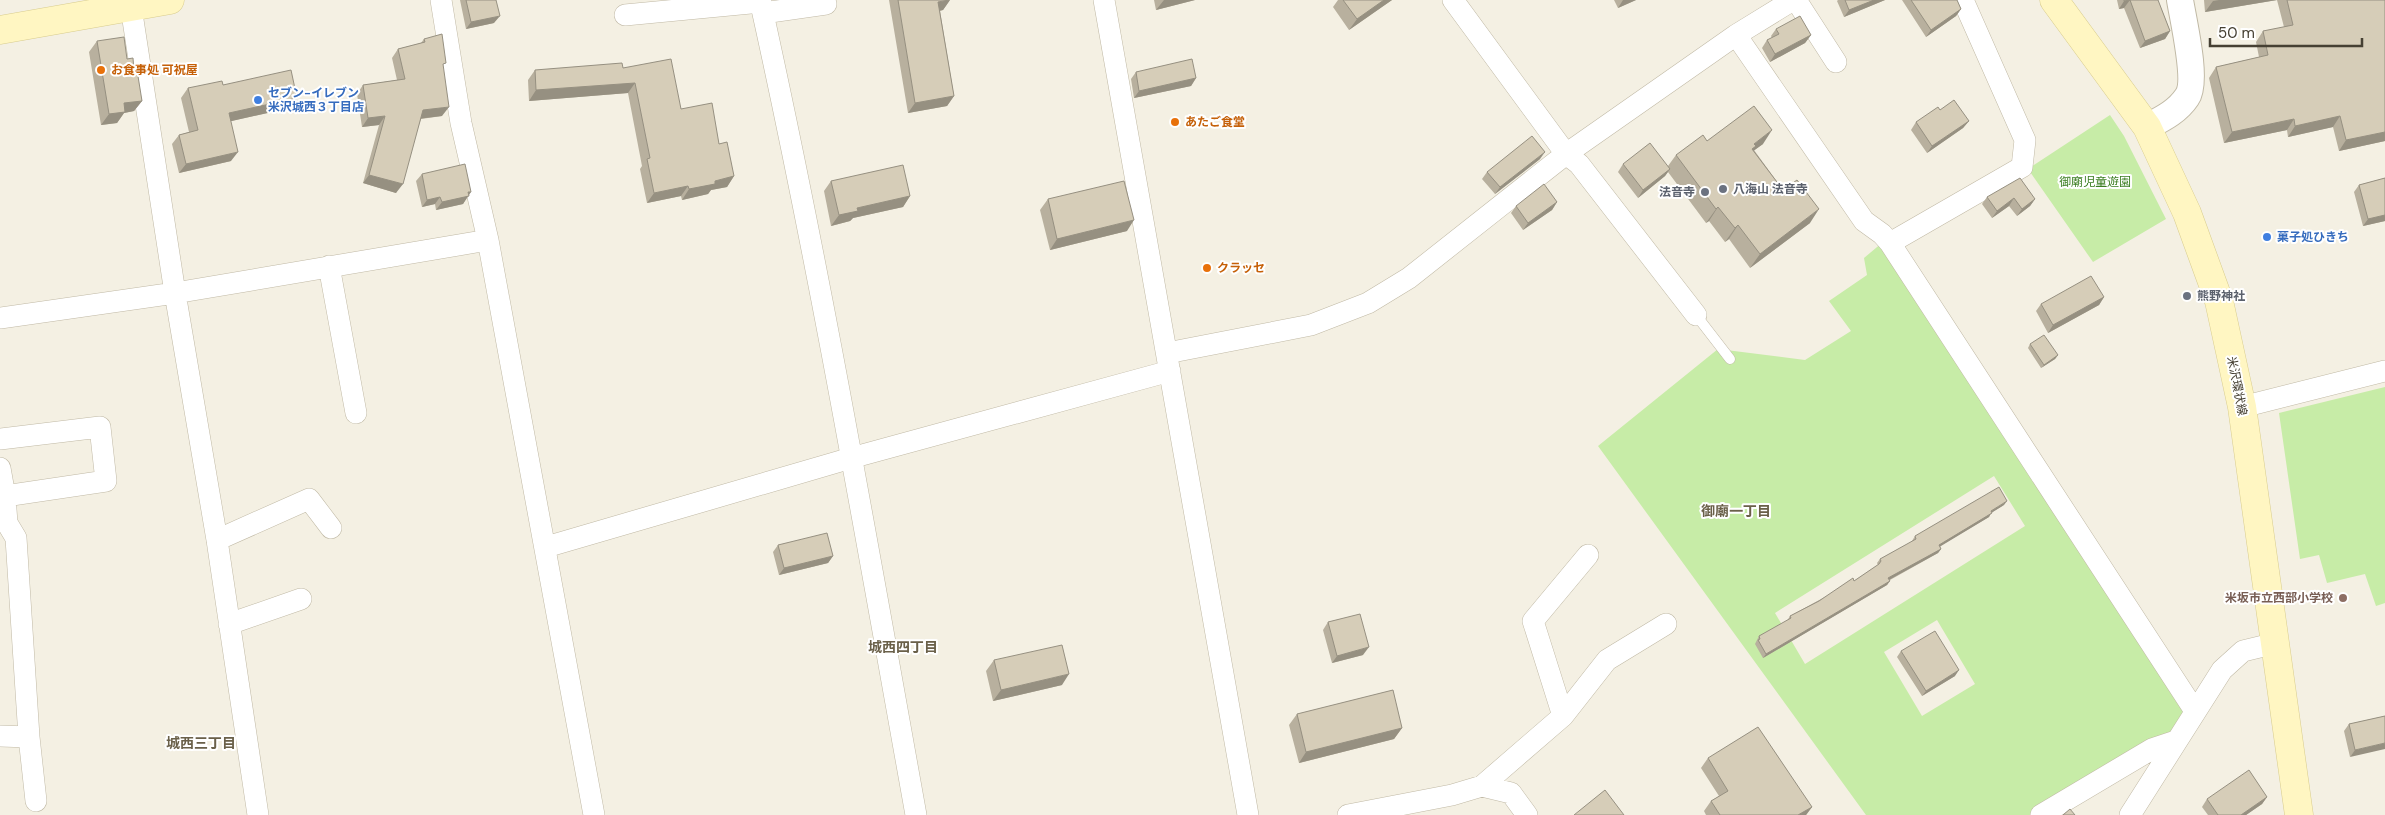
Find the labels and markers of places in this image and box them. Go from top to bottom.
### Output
place label: お食事処 可祝屋 [111,62,198,78]
marker: お食事処 可祝屋 [95,64,107,76]
place label: セブン-イレブン 米沢城西３丁目店 [268,85,364,115]
marker: セブン-イレブン 米沢城西３丁目店 [252,94,264,106]
place label: あたご食堂 [1185,114,1245,130]
marker: あたご食堂 [1169,116,1181,128]
place label: 八海山 法音寺 [1733,181,1808,197]
marker: 八海山 法音寺 [1717,183,1729,195]
place label: 法音寺 [1659,184,1695,200]
marker: 法音寺 [1699,186,1711,198]
place label: 菓子処ひきち [2277,229,2349,245]
marker: 菓子処ひきち [2261,231,2273,243]
place label: クラッセ [1217,260,1265,276]
marker: クラッセ [1201,262,1213,274]
place label: 熊野神社 [2197,288,2245,304]
marker: 熊野神社 [2181,290,2193,302]
place label: 米坂市立西部小学校 [2225,590,2333,606]
marker: 米坂市立西部小学校 [2337,592,2349,604]

